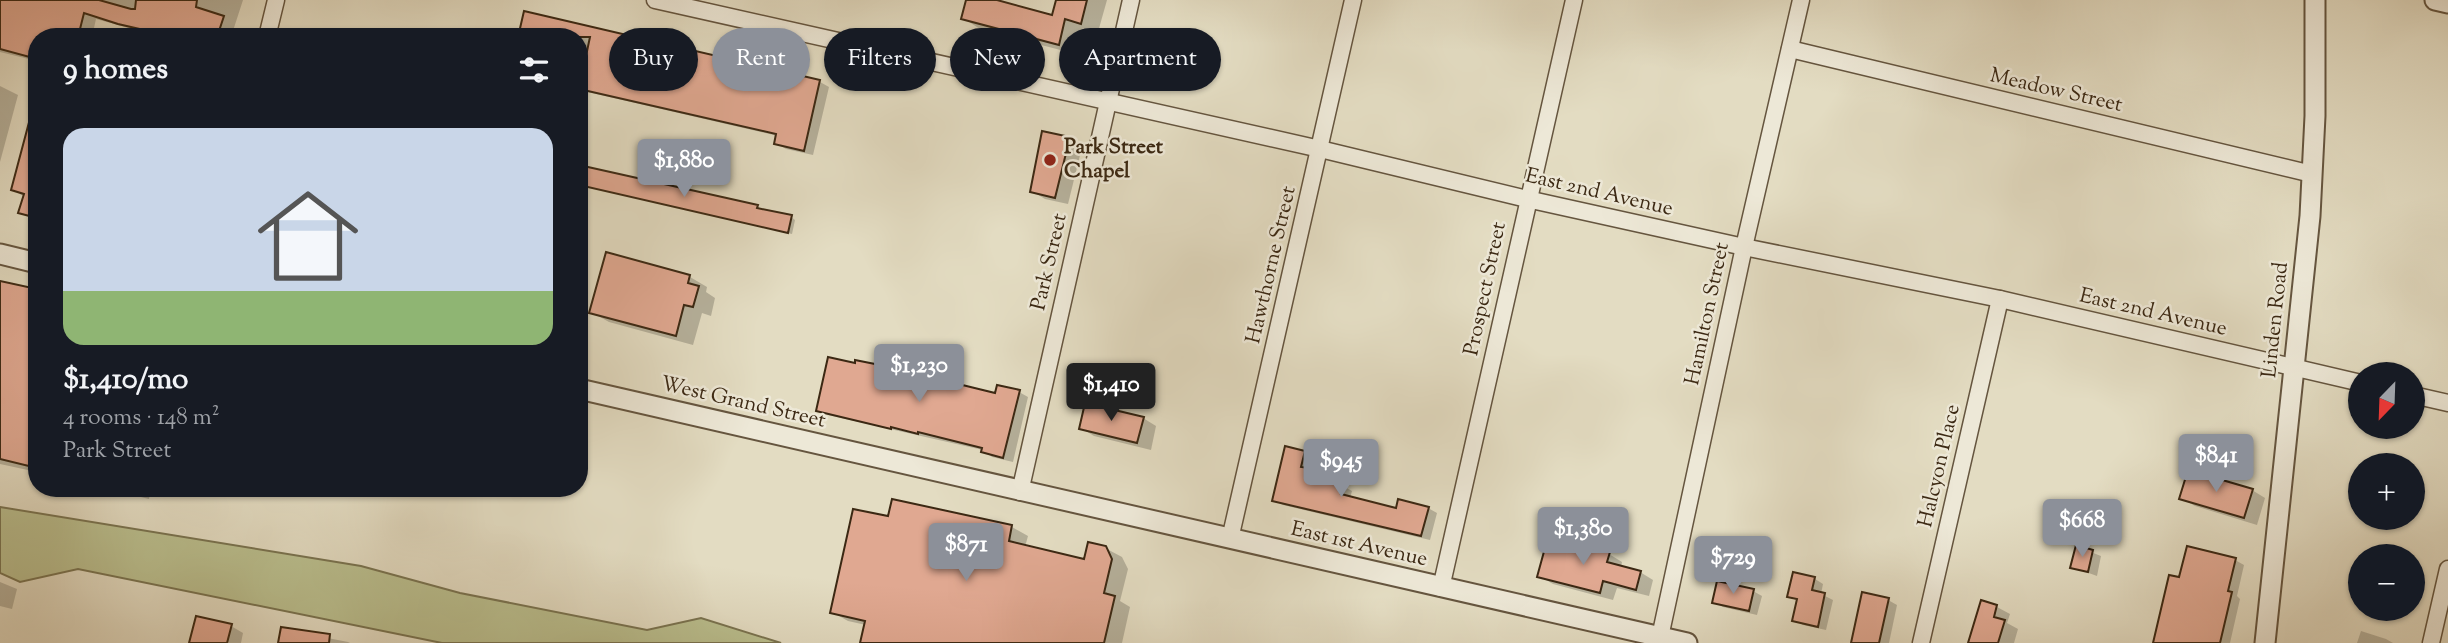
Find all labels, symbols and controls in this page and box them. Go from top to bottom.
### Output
chip: Buy [609,28,698,91]
chip: Rent [712,28,810,91]
chip: Filters [824,28,936,91]
chip: New [950,28,1045,91]
chip: Apartment [1059,28,1221,91]
text: 9 homes [63,49,168,92]
icon: filters [515,51,553,89]
street label: Meadow Street [1987,61,2125,121]
place label: Park Street Chapel [1064,133,1164,187]
pin: $1,880 [627,140,741,199]
text: $1,880 [654,145,715,178]
marker: Park Street Chapel [1042,152,1058,168]
street label: East 2nd Avenue [1522,161,1676,225]
icon: home [245,173,371,299]
street label: Hawthorne Street [1239,183,1305,347]
street label: Park Street [1024,210,1076,314]
street label: Prospect Street [1457,219,1515,359]
street label: Hamilton Street [1678,240,1738,388]
street label: Linden Road [2255,260,2297,379]
street label: East 2nd Avenue [2076,281,2230,345]
pin: $1,230 [862,344,976,404]
text: $1,230 [890,350,948,383]
text: $1,410/mo [63,359,188,402]
north arrow [2348,362,2426,439]
map controls [2348,362,2425,621]
pin: $1,410 [1054,364,1168,423]
street label: West Grand Street [658,369,828,437]
text: $1,410 [1082,369,1140,402]
street label: Halcyon Place [1911,401,1969,531]
text: 4 rooms · 148 m² [63,402,220,435]
pin: $841 [2175,434,2257,494]
text: Park Street [63,435,171,468]
pin: $945 [1300,440,1382,499]
text: $841 [2195,440,2237,473]
text: $945 [1320,445,1362,478]
button: + [2348,453,2425,530]
pin: $668 [2041,500,2123,559]
text: $668 [2059,505,2105,538]
pin: $1,380 [1526,508,1640,567]
text: $1,380 [1554,513,1612,546]
street label: East 1st Avenue [1288,515,1430,575]
pin: $871 [925,524,1007,583]
text: $871 [944,529,988,562]
pin: $729 [1692,536,1774,596]
text: $729 [1710,542,1756,575]
button: − [2348,544,2425,621]

